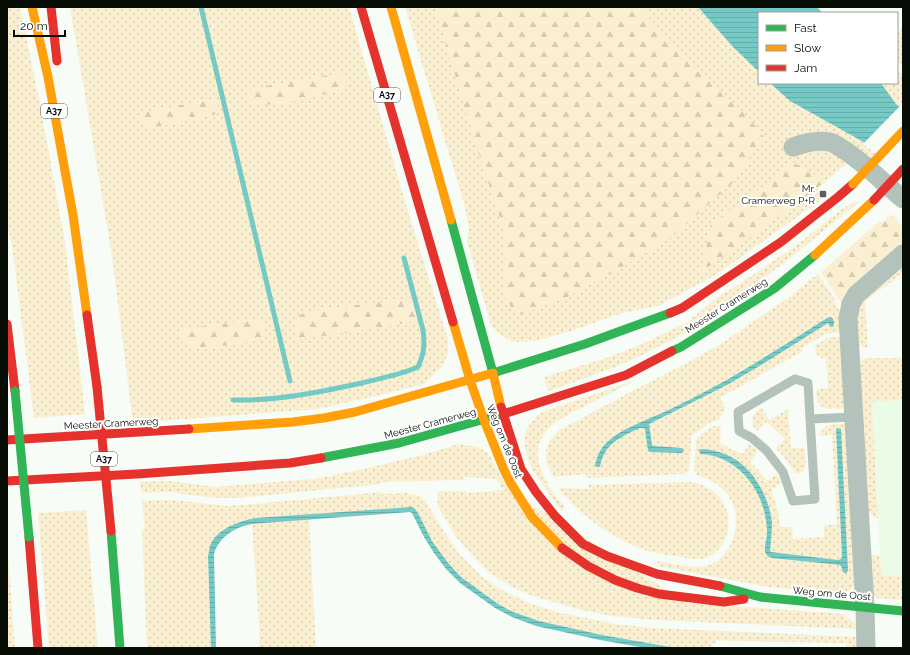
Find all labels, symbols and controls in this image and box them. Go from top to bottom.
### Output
scale bar [14,12,65,38]
legend [758,12,898,84]
text: 20 m [20,19,48,33]
text: Fast [794,21,817,35]
text: Slow [794,41,821,55]
text: Jam [794,61,817,75]
road number: A37 [374,88,400,102]
road number: A37 [41,104,67,118]
place label: Mr. Cramerweg P+R [741,183,815,206]
marker: Mr. Cramerweg P+R [818,189,828,199]
street label: Meester Cramerweg [683,276,769,335]
street label: Weg om de Oost [485,403,525,480]
street label: Meester Cramerweg [383,406,477,441]
street label: Meester Cramerweg [64,416,159,431]
road number: A37 [91,452,117,466]
street label: Weg om de Oost [792,585,872,602]

